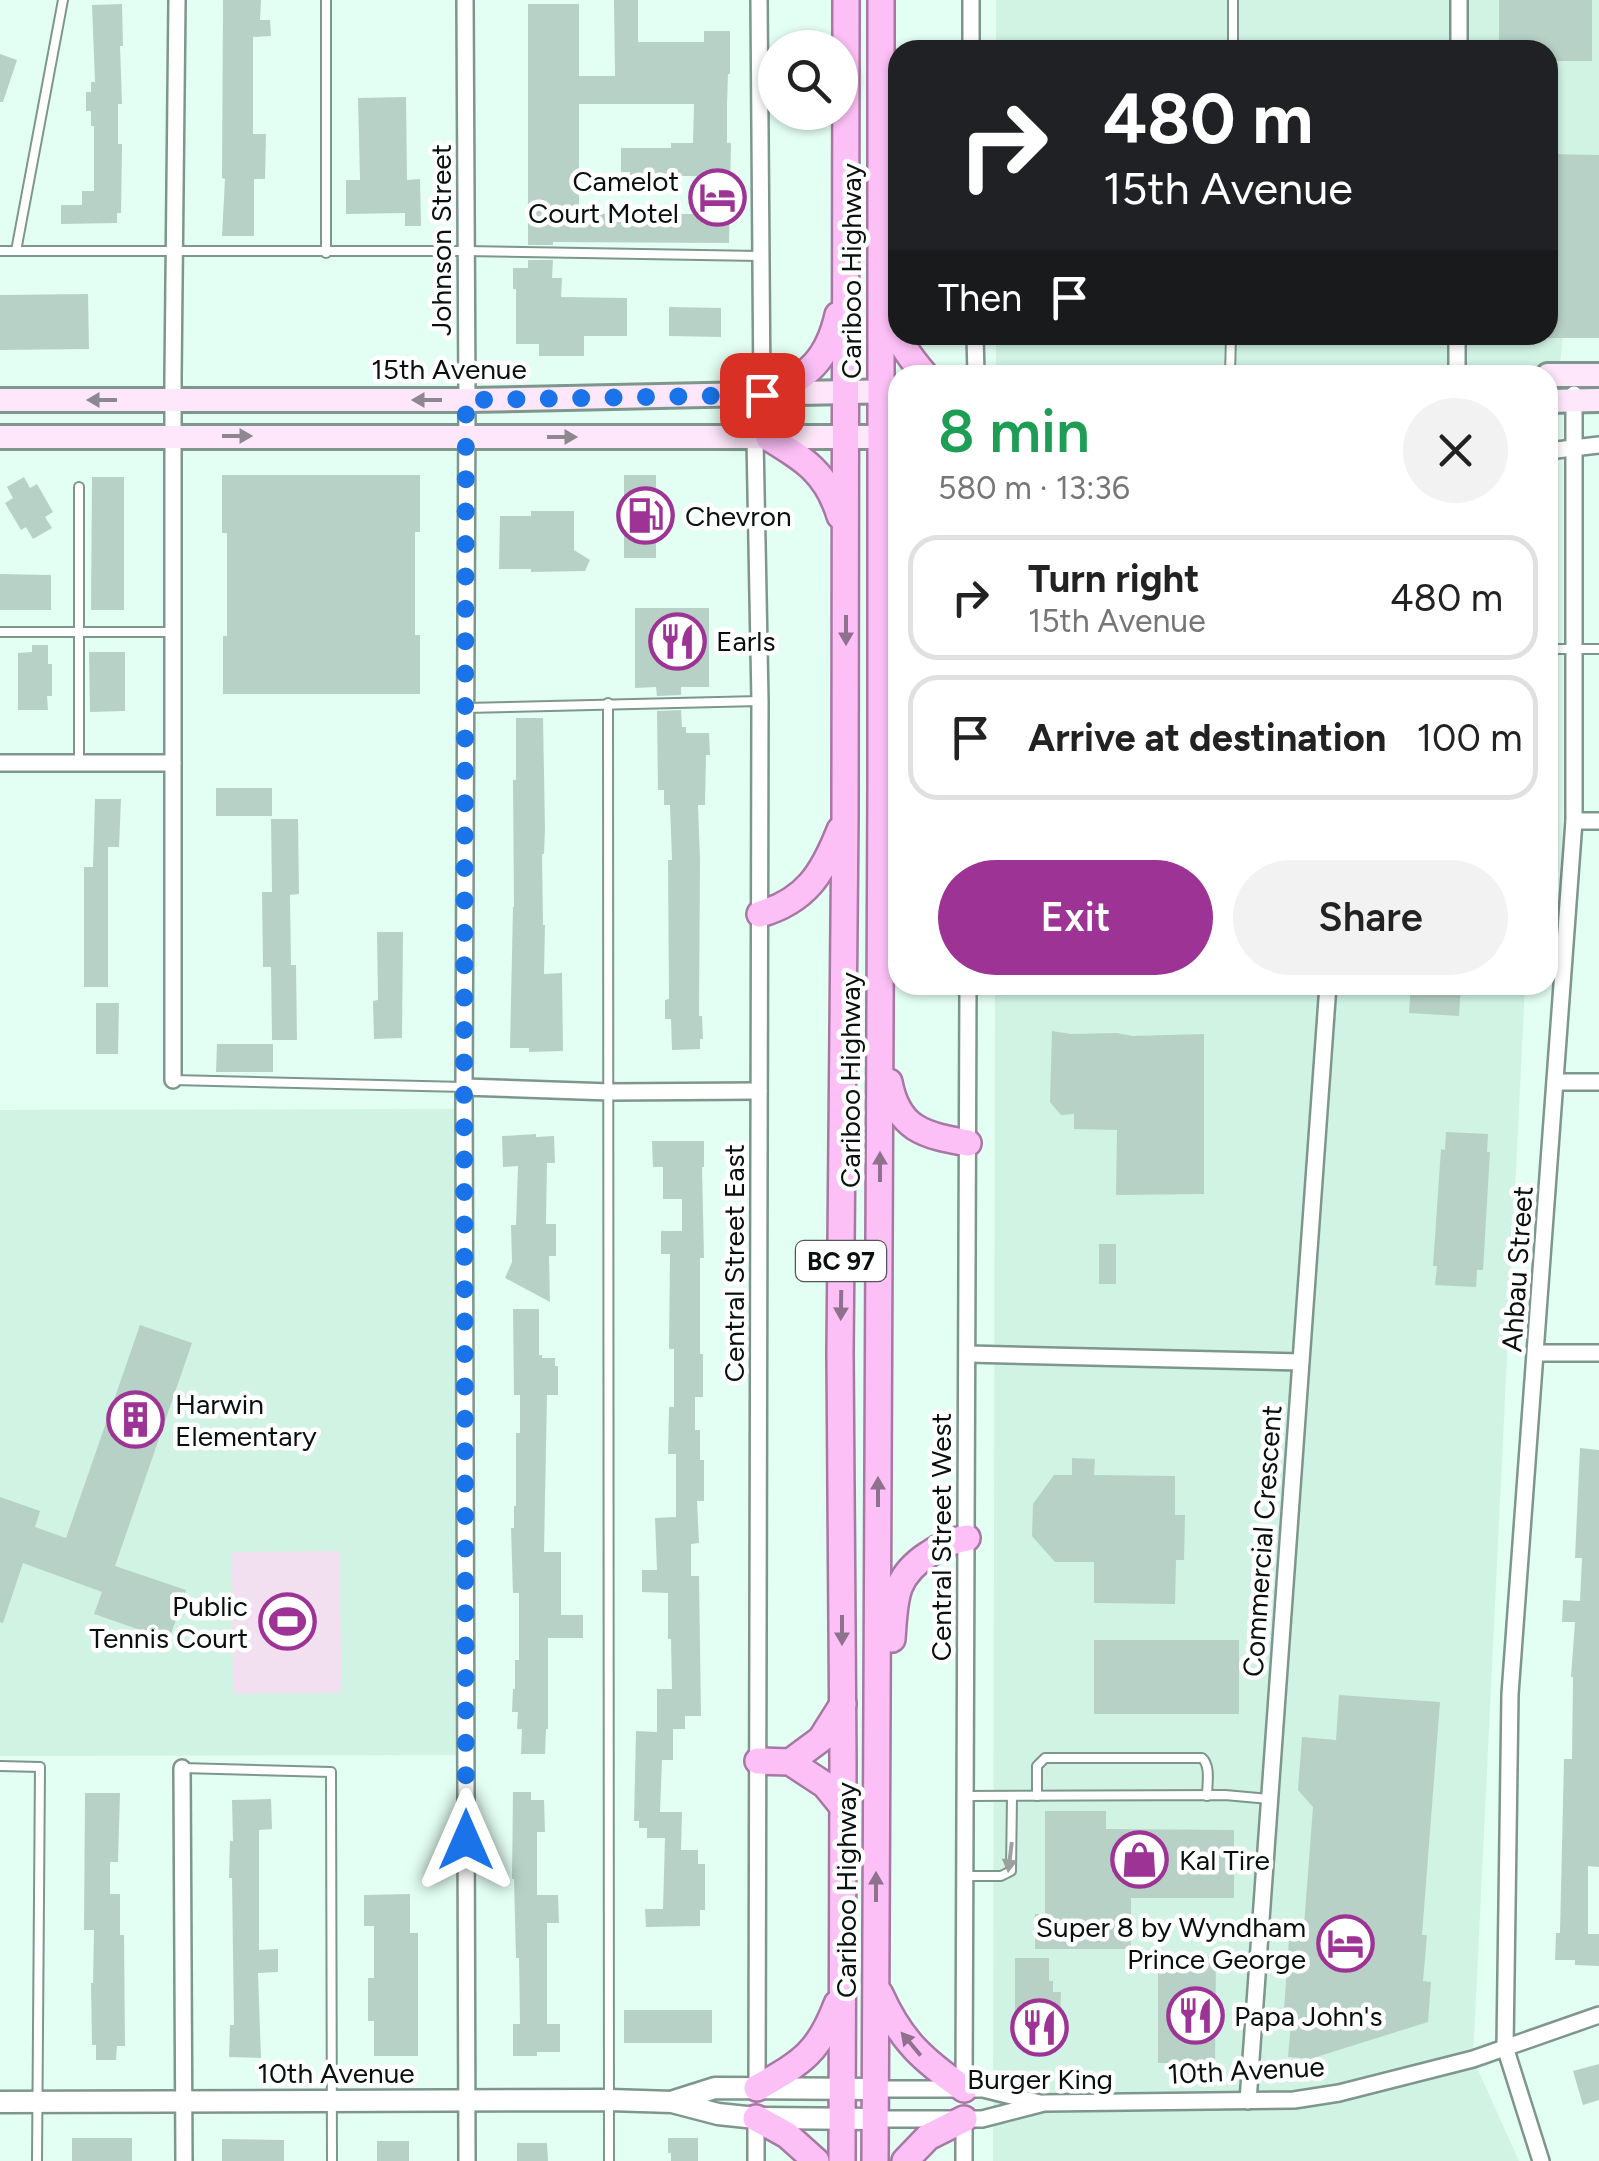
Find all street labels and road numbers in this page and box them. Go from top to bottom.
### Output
street label: Johnson Street [424,144,458,336]
street label: Cariboo Highway [834,163,868,379]
street label: 15th Avenue [371,352,527,386]
street label: Cariboo Highway [833,972,867,1188]
street label: Central Street East [717,1144,751,1382]
street label: Ahbau Street [1494,1185,1540,1353]
road number: BC 97 [796,1241,886,1281]
street label: Commercial Crescent [1236,1404,1288,1678]
street label: Central Street West [924,1413,958,1661]
street label: Cariboo Highway [829,1782,863,1998]
street label: 10th Avenue [1167,2049,1325,2091]
street label: 10th Avenue [257,2056,415,2090]

